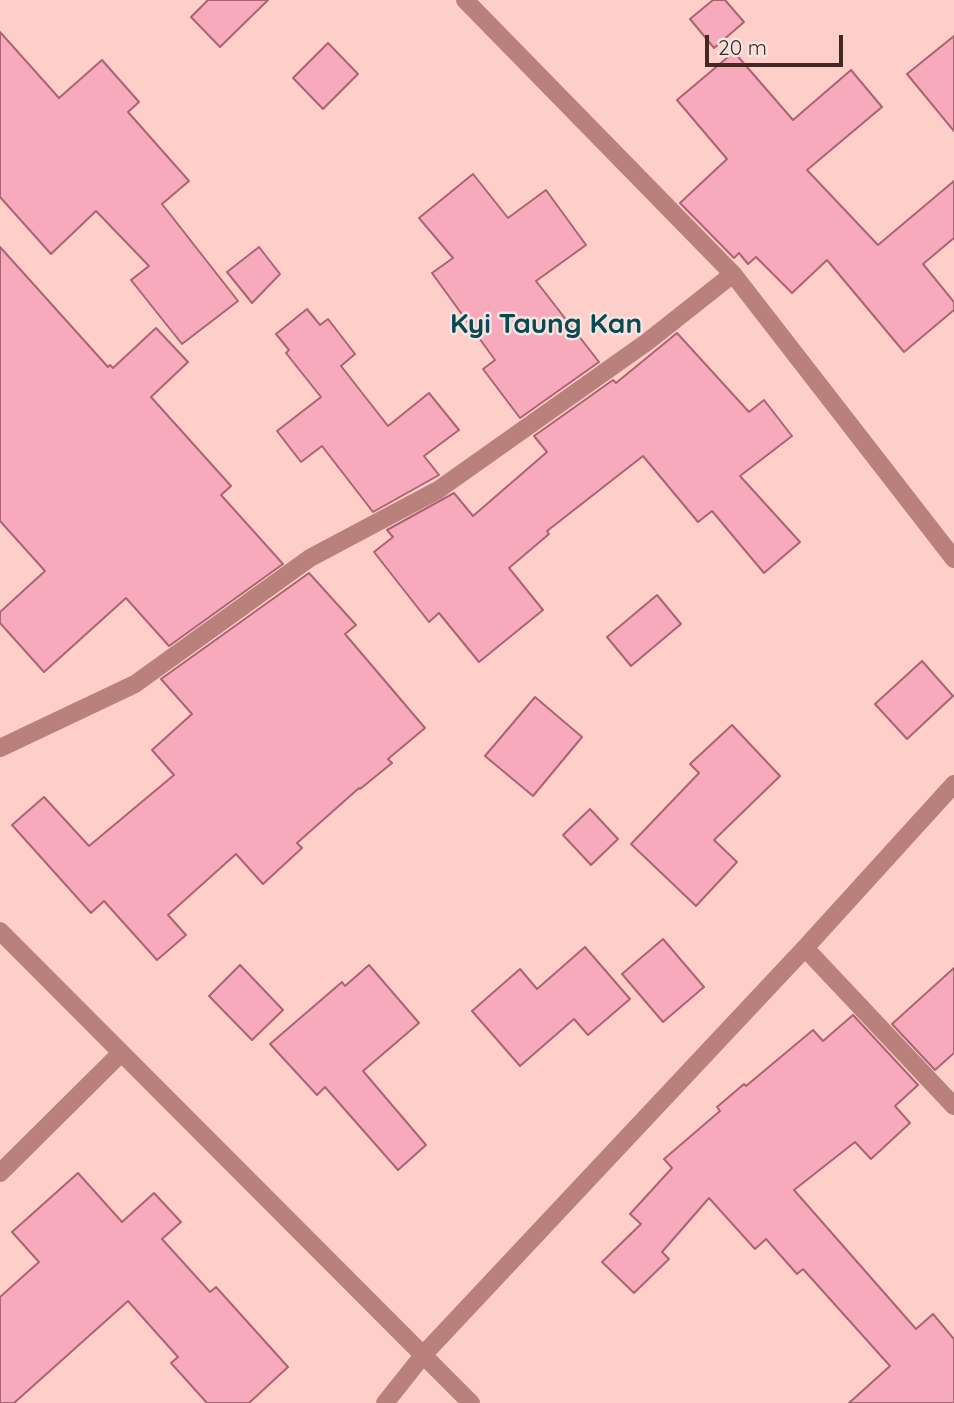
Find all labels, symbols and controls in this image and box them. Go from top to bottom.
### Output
scale bar [709,21,847,65]
text: 20 m [718,34,767,60]
district label: Kyi Taung Kan [450,308,642,342]

